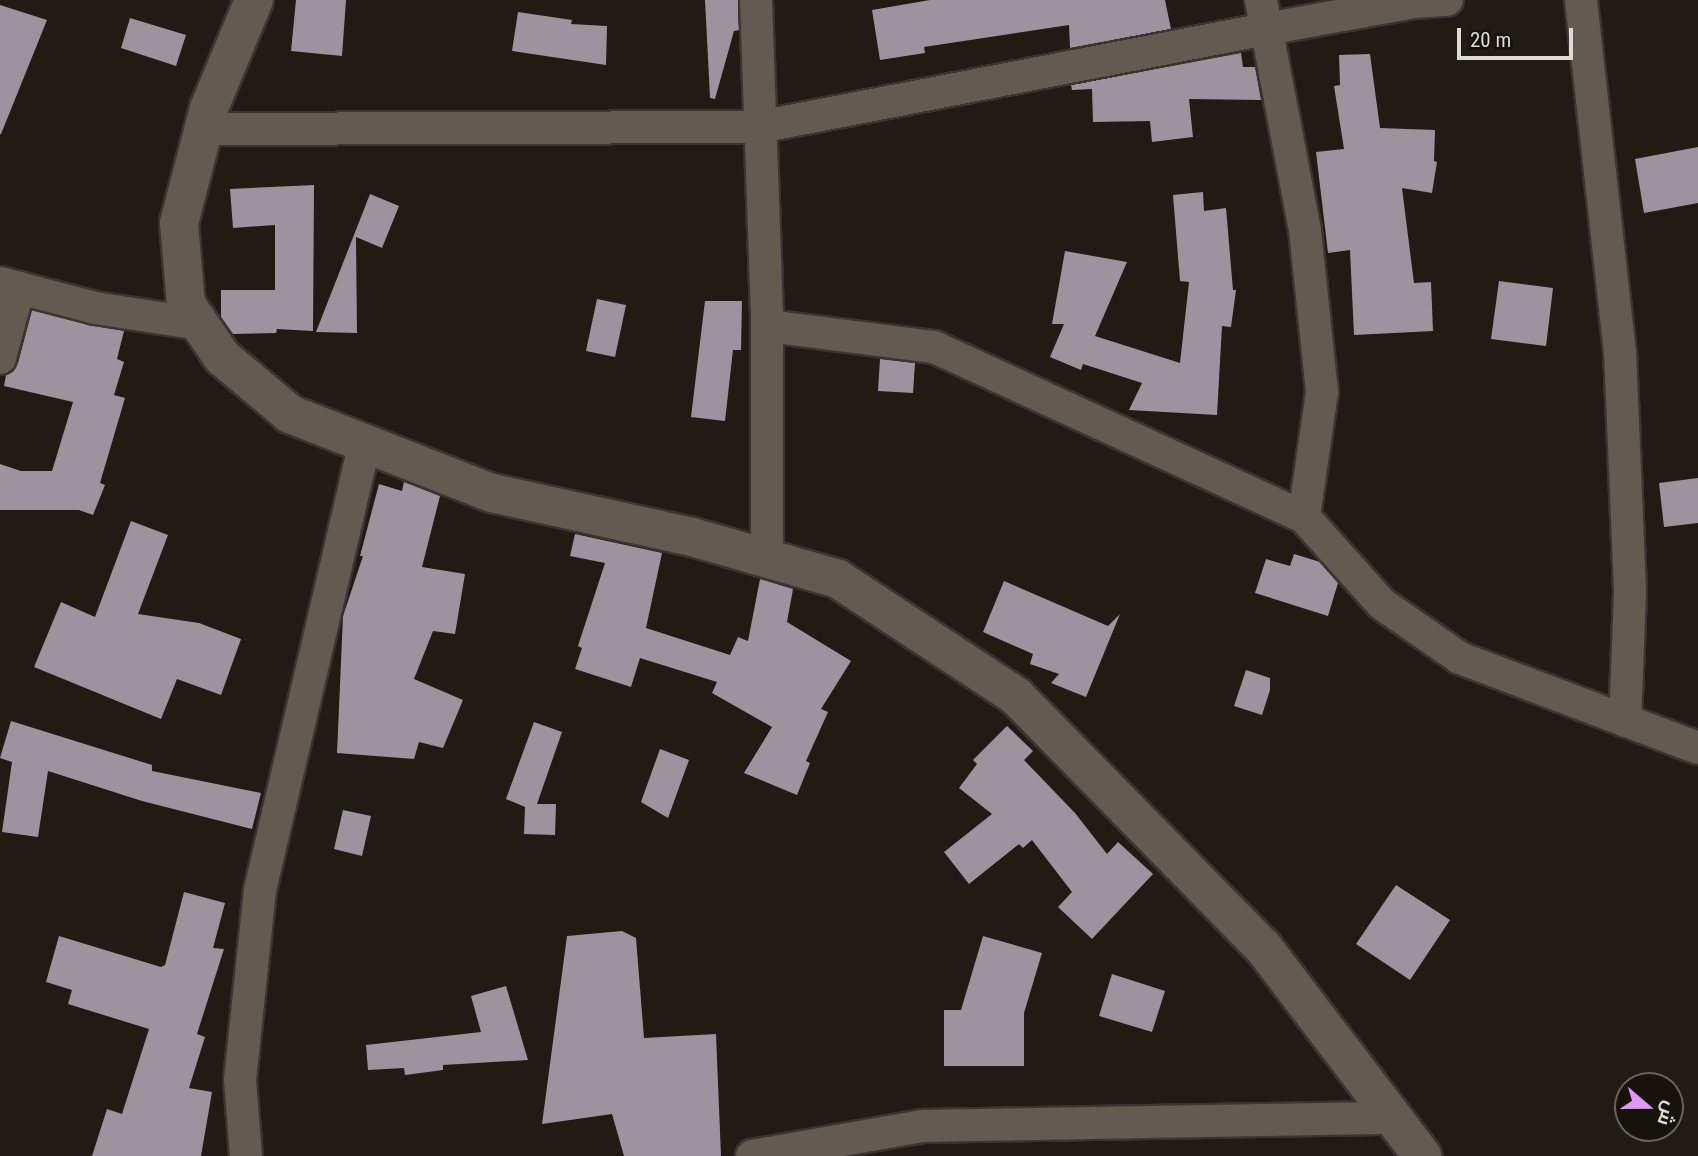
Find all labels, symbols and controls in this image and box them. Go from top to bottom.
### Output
scale bar [1460,14,1576,58]
text: 20 m [1470,28,1511,52]
north arrow [1614,1072,1684,1142]
text: ش [1652,1098,1682,1129]

